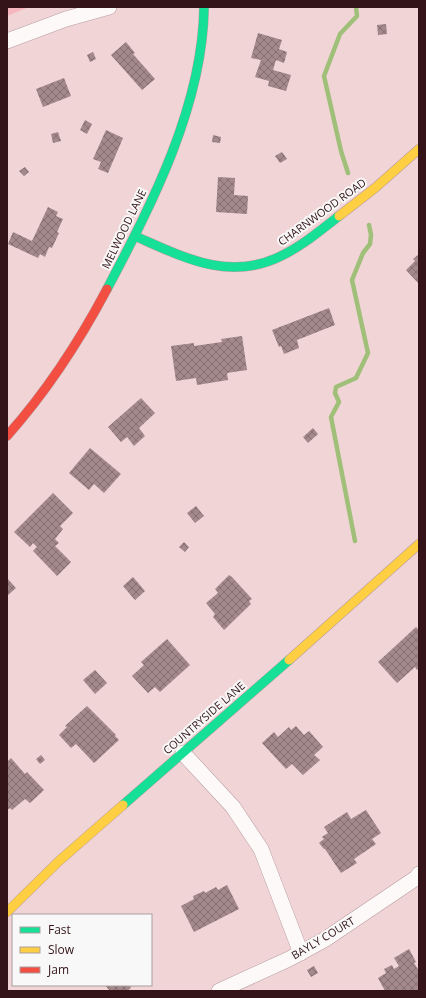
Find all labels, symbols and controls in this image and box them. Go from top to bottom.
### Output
street label: CHARNWOOD ROAD [275,175,369,249]
street label: MELWOOD LANE [98,186,149,271]
street label: COUNTRYSIDE LANE [160,678,248,757]
street label: BAYLY COURT [288,913,357,962]
legend [12,914,152,986]
text: Fast [48,921,71,938]
text: Slow [48,941,75,958]
text: Jam [47,961,69,978]

